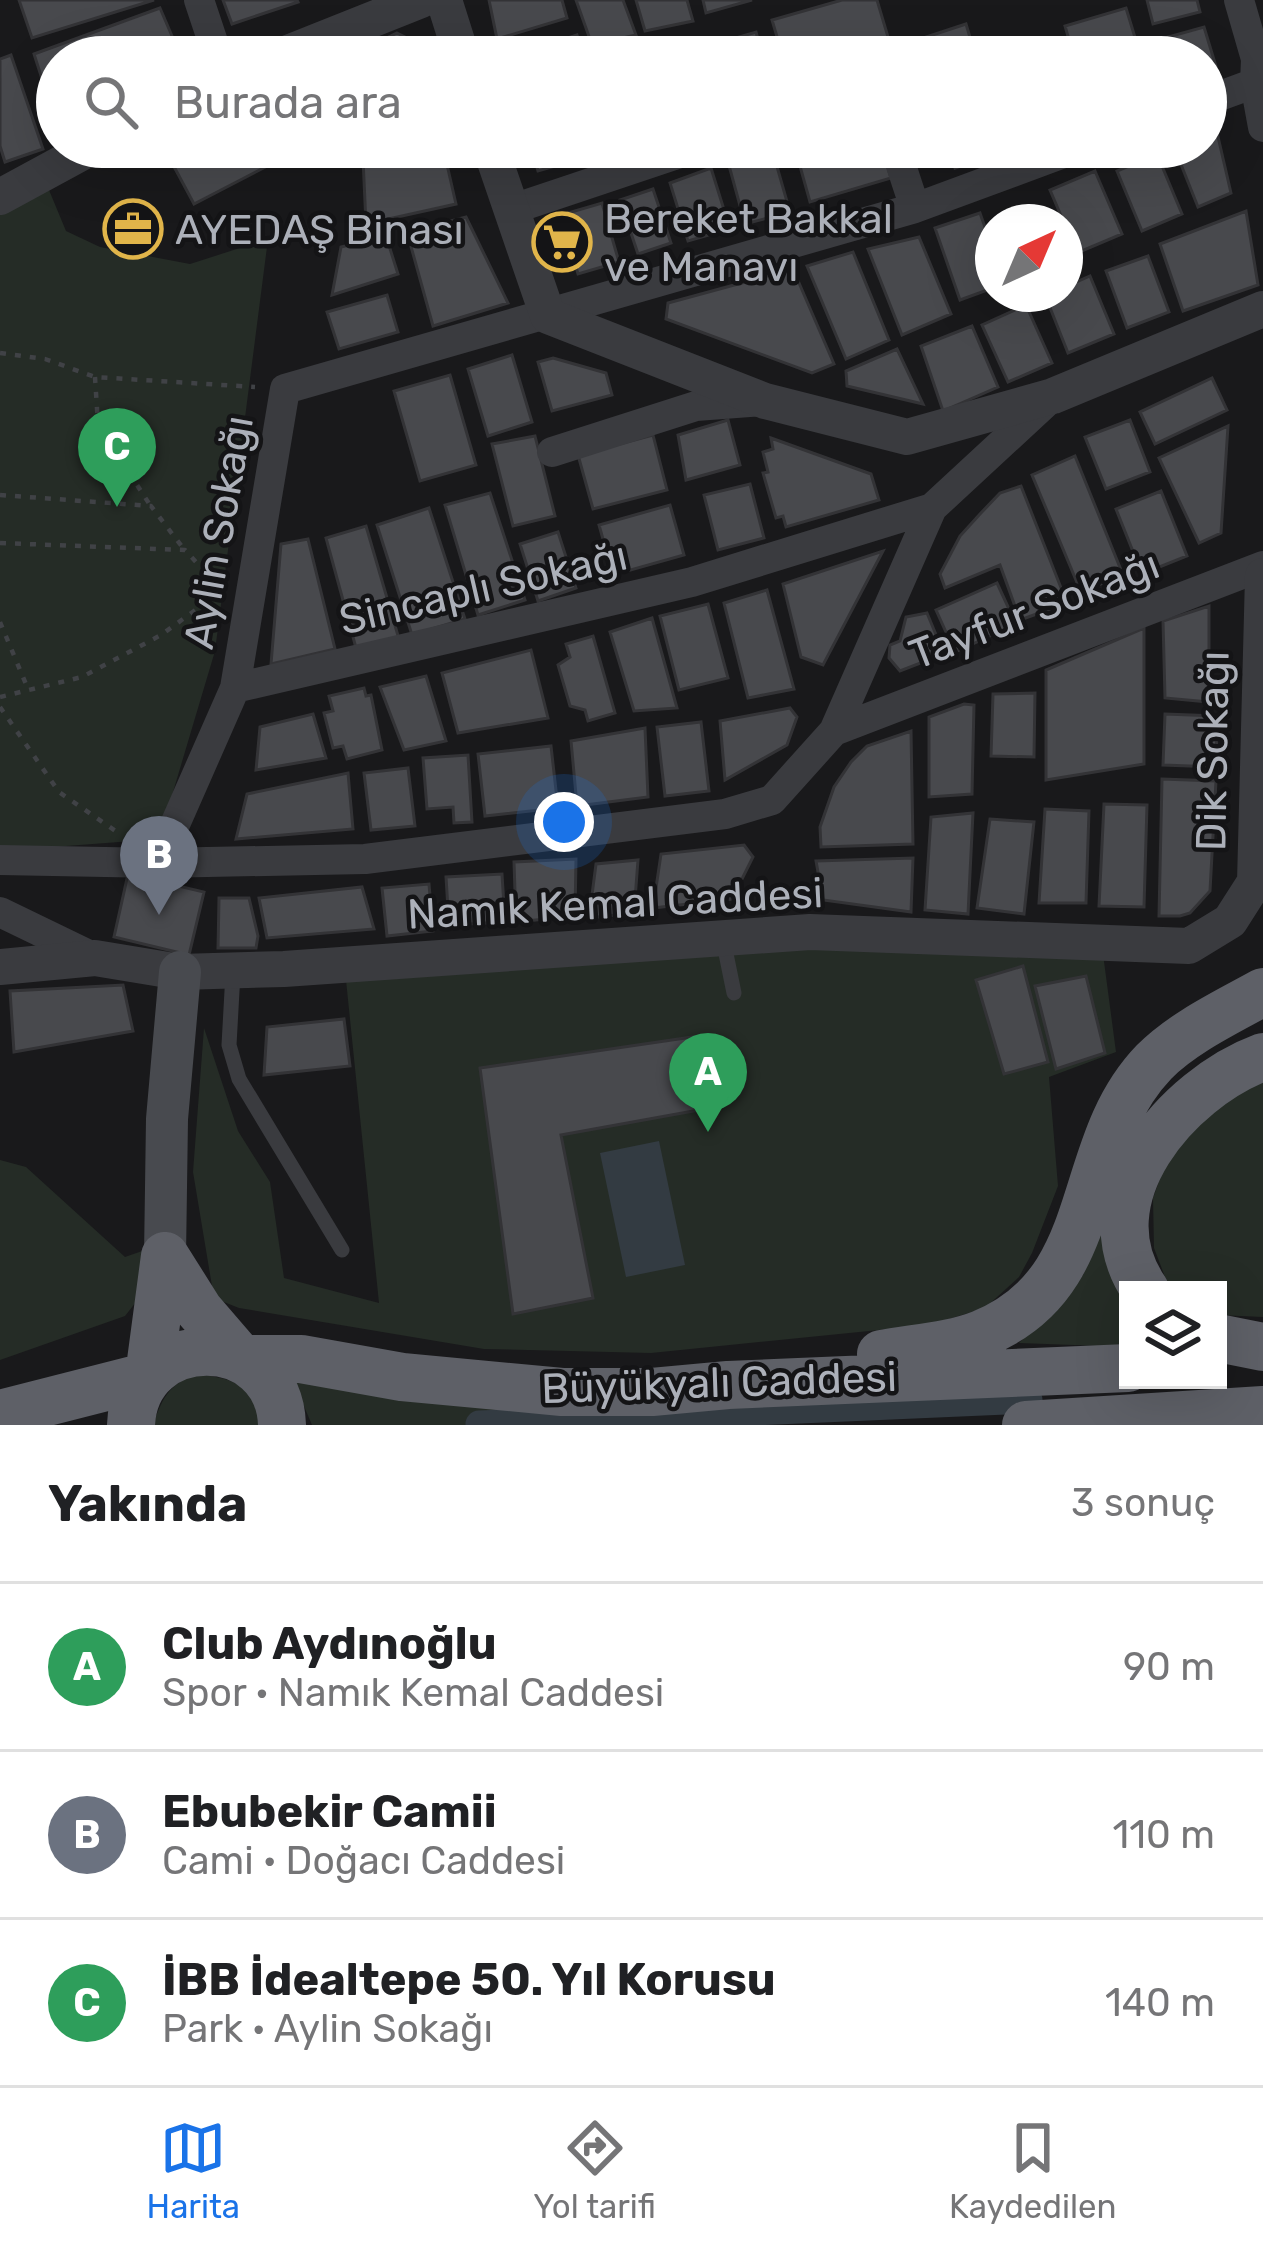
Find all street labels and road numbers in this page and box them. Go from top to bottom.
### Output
street label: Aylin Sokağı [174,412,264,653]
street label: Sincaplı Sokağı [335,531,632,645]
street label: Tayfur Sokağı [903,539,1166,680]
street label: Dik Sokağı [1186,650,1240,852]
street label: Namık Kemal Caddesi [406,868,824,940]
street label: Büyükyalı Caddesi [540,1352,898,1414]

